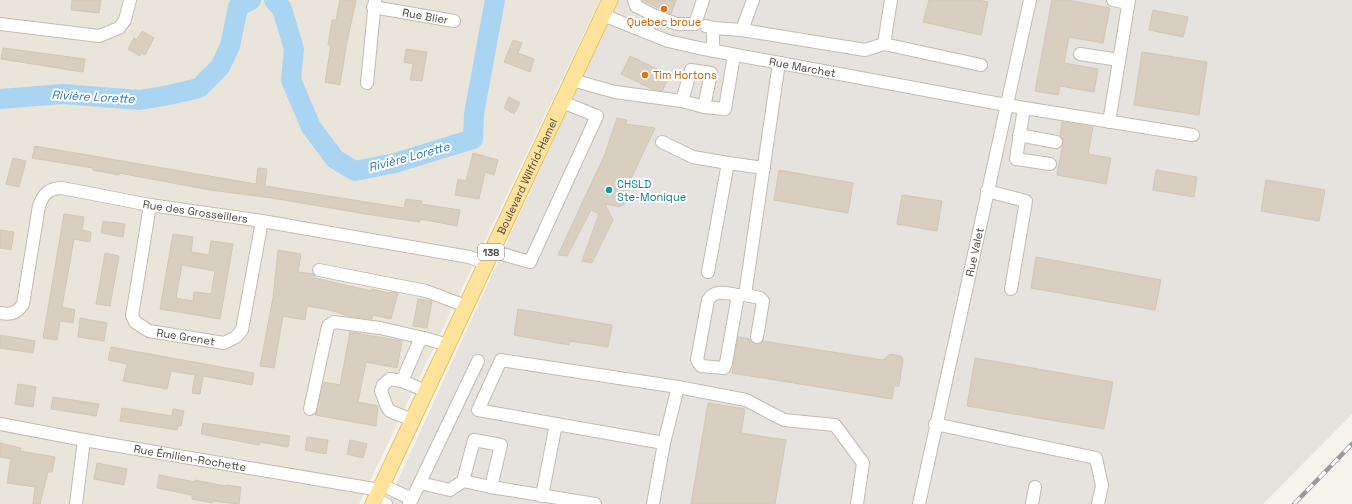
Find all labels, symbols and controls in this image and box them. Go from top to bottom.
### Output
marker: Quebec broue [659,4,669,14]
street label: Rue Blier [401,5,449,27]
place label: Quebec broue [627,15,701,29]
street label: Rue Marchet [768,54,837,80]
place label: Tim Hortons [653,68,717,82]
marker: Tim Hortons [640,70,650,80]
water label: Rivière Lorette [51,87,136,107]
street label: Boulevard Wilfrid-Hamel [494,116,560,237]
water label: Rivière Lorette [367,138,452,176]
place label: CHSLD Ste-Monique [617,177,686,204]
marker: CHSLD Ste-Monique [604,185,614,195]
street label: Rue des Grosseillers [142,197,249,226]
street label: Rue Valet [962,226,987,278]
road number: 138 [478,244,504,260]
street label: Rue Grenet [156,325,216,348]
street label: Rue Émilien-Rochette [133,442,247,474]

